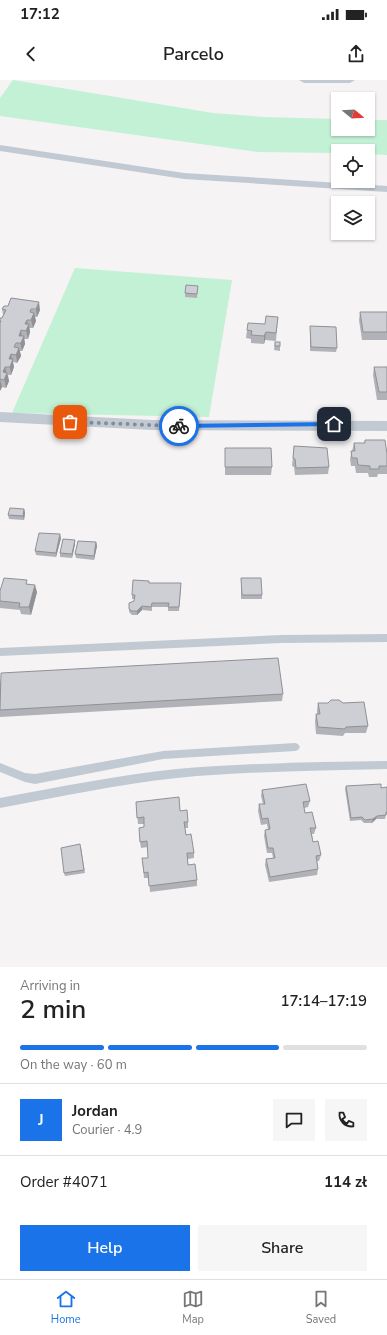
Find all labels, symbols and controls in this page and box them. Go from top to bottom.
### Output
text: 17:12 [20,4,60,24]
text: Parcelo [163,42,224,66]
icon: back [20,43,42,65]
icon: share [345,43,367,65]
north arrow [331,92,375,136]
map controls [331,92,375,240]
button: locate [331,144,375,188]
button: layers [331,196,375,240]
pin [53,405,87,439]
courier [159,406,199,446]
pin [317,407,351,441]
icon: bag [59,411,81,433]
icon: home [323,413,345,435]
icon: bike [168,415,190,437]
text: Arriving in [20,977,80,995]
text: 17:14–17:19 [280,991,367,1011]
text: 2 min [20,992,86,1027]
text: On the way · 60 m [20,1056,127,1074]
button: chat [273,1099,315,1141]
button: phone [325,1099,367,1141]
text: Jordan [72,1101,118,1121]
text: J [38,1110,44,1130]
text: Courier · 4.9 [72,1121,142,1139]
text: Order #4071 [20,1172,108,1192]
text: 114 zł [324,1172,367,1192]
button: Help [20,1225,190,1271]
button: Share [198,1225,367,1271]
tab: Home [51,1288,81,1327]
tab: Map [182,1288,204,1327]
tab: Saved [306,1288,336,1327]

